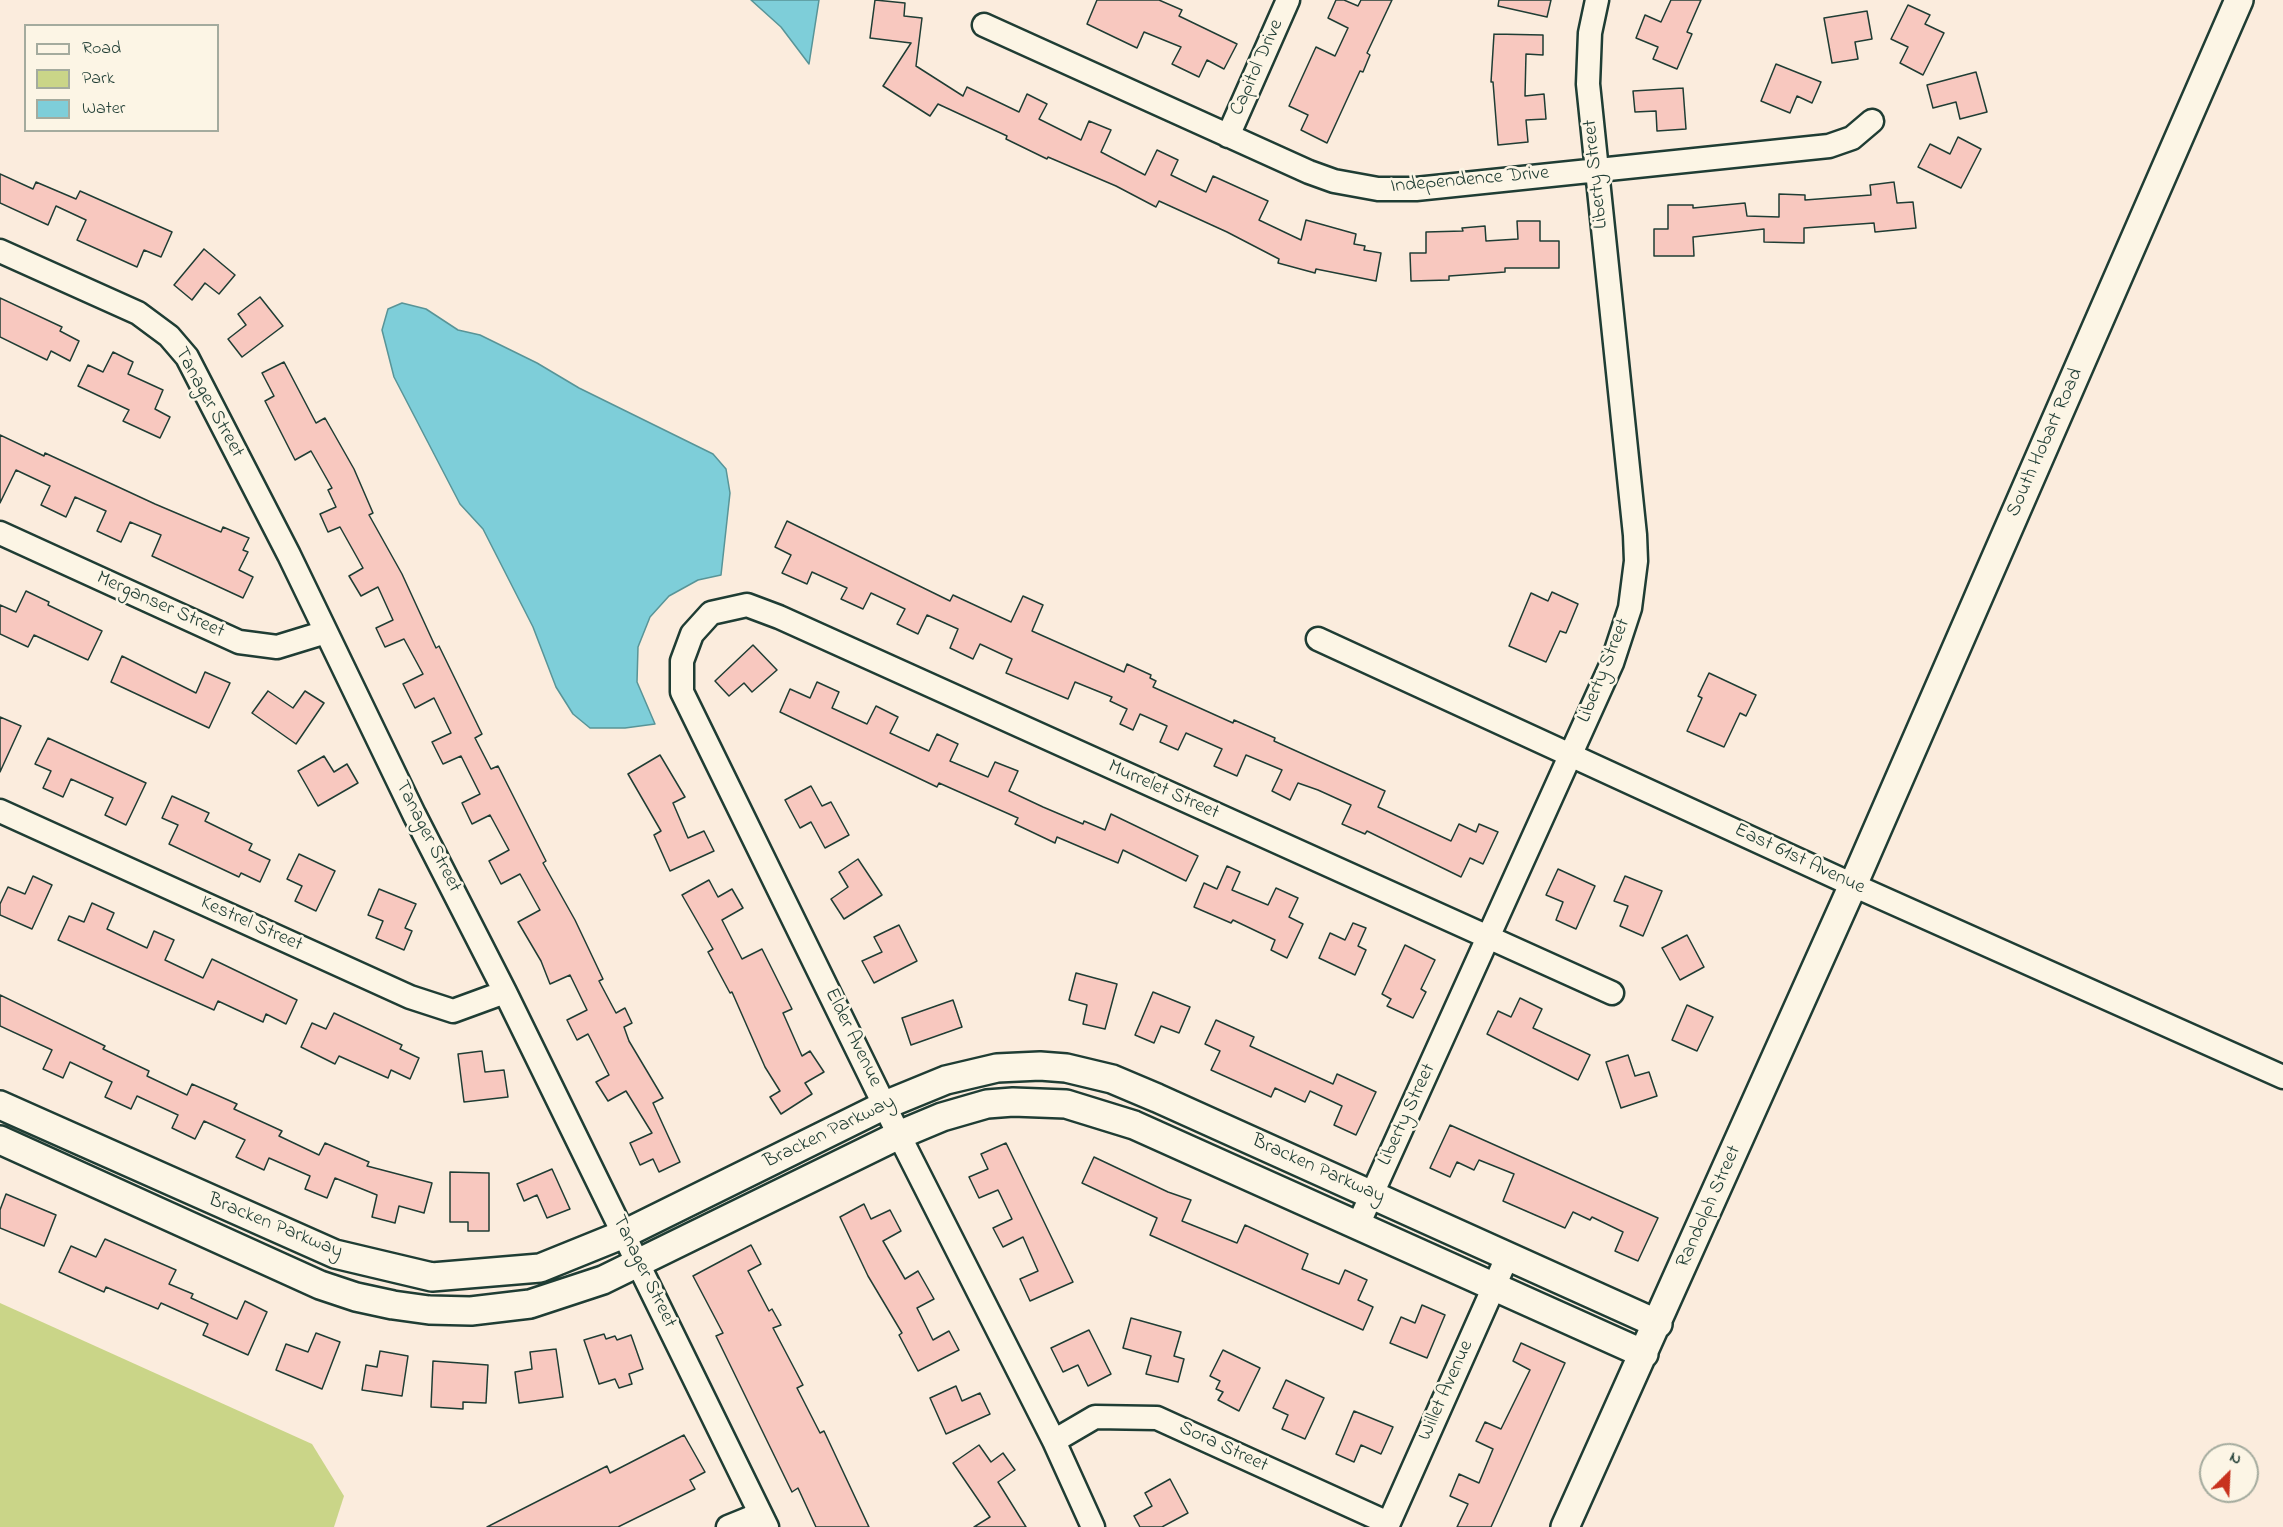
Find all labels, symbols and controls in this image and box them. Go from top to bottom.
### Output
street label: Capitol Drive [1226,16,1290,120]
legend [24,24,219,132]
text: Road [82,36,121,62]
text: Park [82,66,115,92]
text: Water [82,96,125,122]
street label: Liberty Street [1579,118,1615,230]
street label: Independence Drive [1390,162,1550,200]
street label: Tanager Street [168,344,248,462]
street label: South Hobart Road [2002,365,2090,521]
street label: Merganser Street [92,567,228,645]
street label: Liberty Street [1573,616,1637,726]
street label: Murrelet Street [1104,756,1222,826]
street label: Tanager Street [389,777,465,897]
street label: East 61st Avenue [1730,819,1868,901]
street label: Kestrel Street [196,892,306,958]
street label: Elder Avenue [818,985,886,1091]
street label: Liberty Street [1374,1060,1442,1170]
street label: Bracken Parkway [760,1091,900,1175]
street label: Bracken Parkway [1248,1130,1388,1210]
street label: Randolph Street [1672,1142,1748,1272]
street label: Bracken Parkway [204,1189,346,1265]
street label: Tanager Street [605,1212,681,1332]
street label: Willet Avenue [1414,1337,1480,1445]
street label: Sora Street [1175,1417,1271,1479]
north arrow [2199,1443,2259,1503]
text: N [2226,1445,2245,1472]

